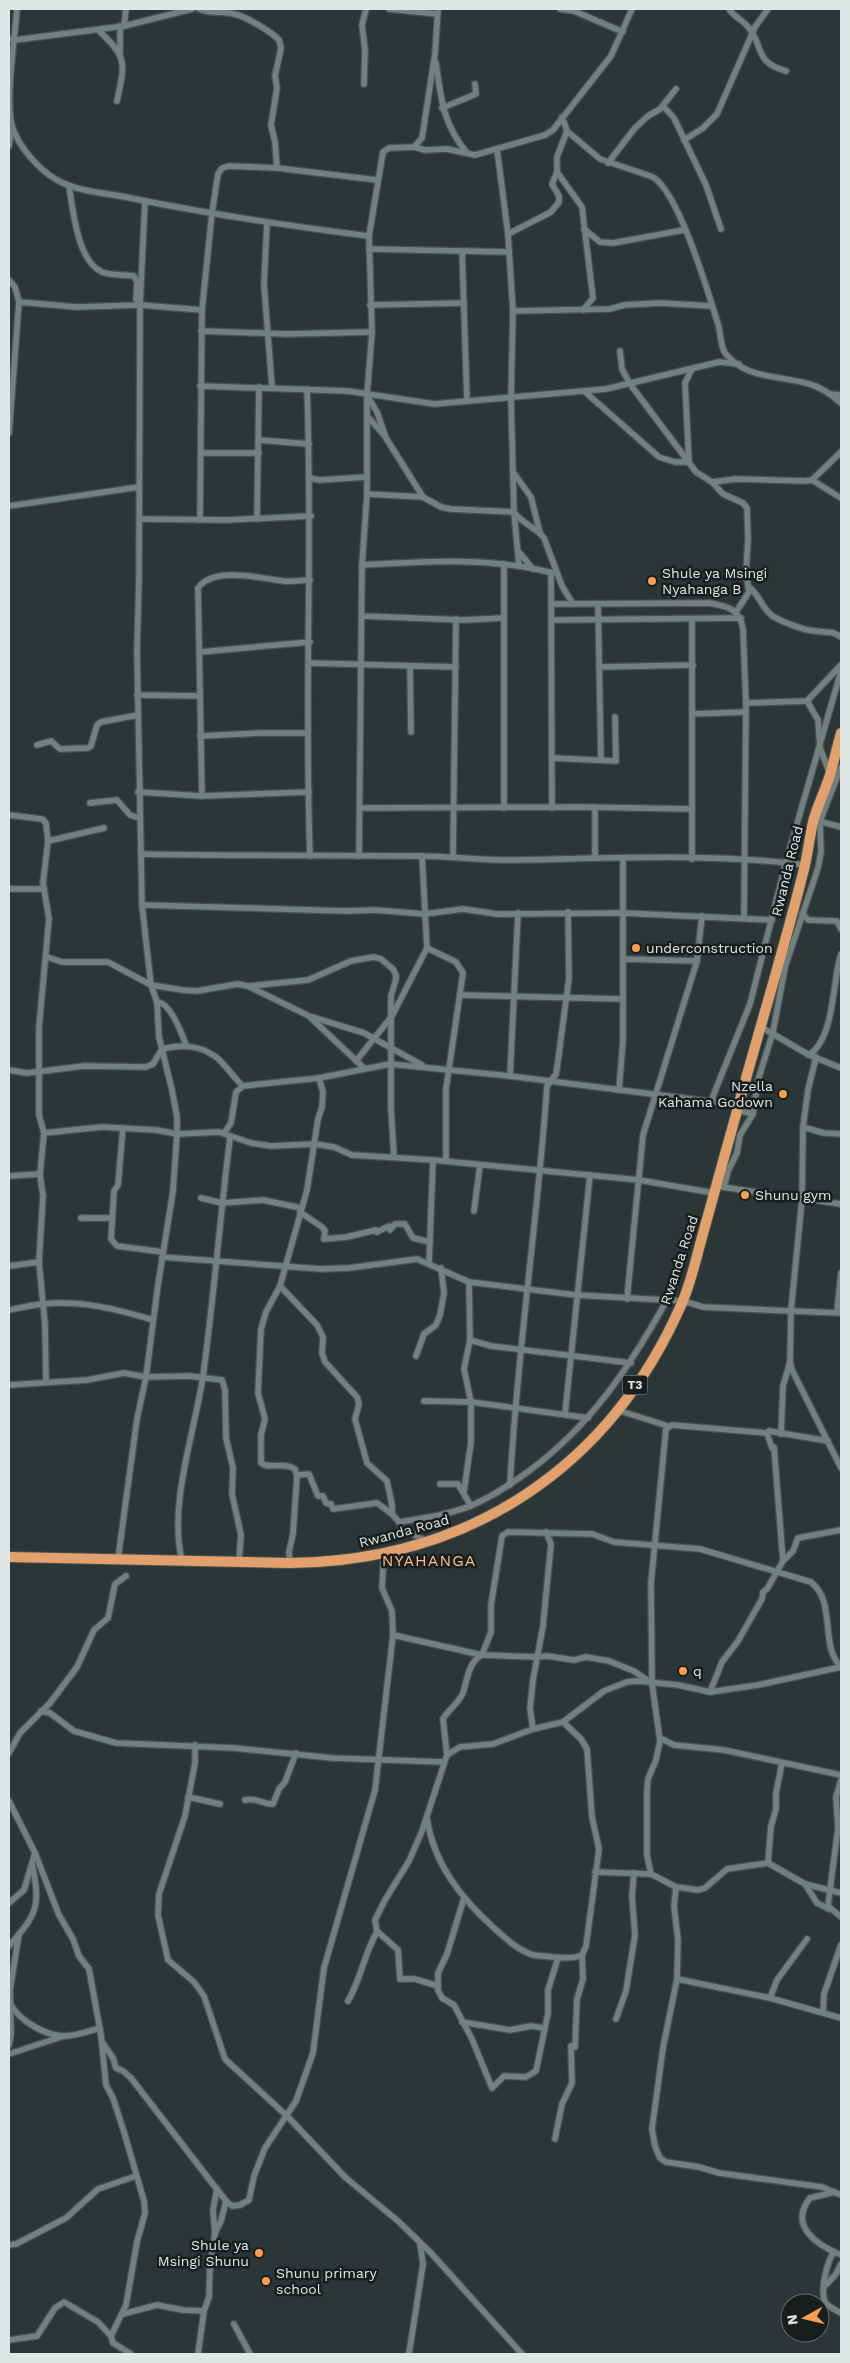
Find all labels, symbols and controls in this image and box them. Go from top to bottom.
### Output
place label: Shule ya Msingi Nyahanga B [662,565,767,597]
marker: Shule ya Msingi Nyahanga B [646,575,658,587]
street label: Rwanda Road [768,824,806,918]
place label: underconstruction [646,940,773,956]
marker: underconstruction [630,942,642,954]
place label: Nzella Kahama Godown [658,1078,773,1110]
marker: Nzella Kahama Godown [777,1088,789,1100]
place label: Shunu gym [755,1187,831,1203]
marker: Shunu gym [739,1189,751,1201]
street label: Rwanda Road [657,1213,701,1307]
road number: T3 [622,1376,648,1394]
street label: Rwanda Road [357,1511,451,1551]
district label: NYAHANGA [382,1551,476,1570]
place label: q [693,1663,702,1679]
marker: q [677,1665,689,1677]
place label: Shule ya Msingi Shunu [158,2237,249,2269]
marker: Shule ya Msingi Shunu [253,2247,265,2259]
place label: Shunu primary school [276,2265,378,2297]
marker: Shunu primary school [260,2275,272,2287]
north arrow [780,2293,830,2343]
text: N [783,2314,801,2326]

